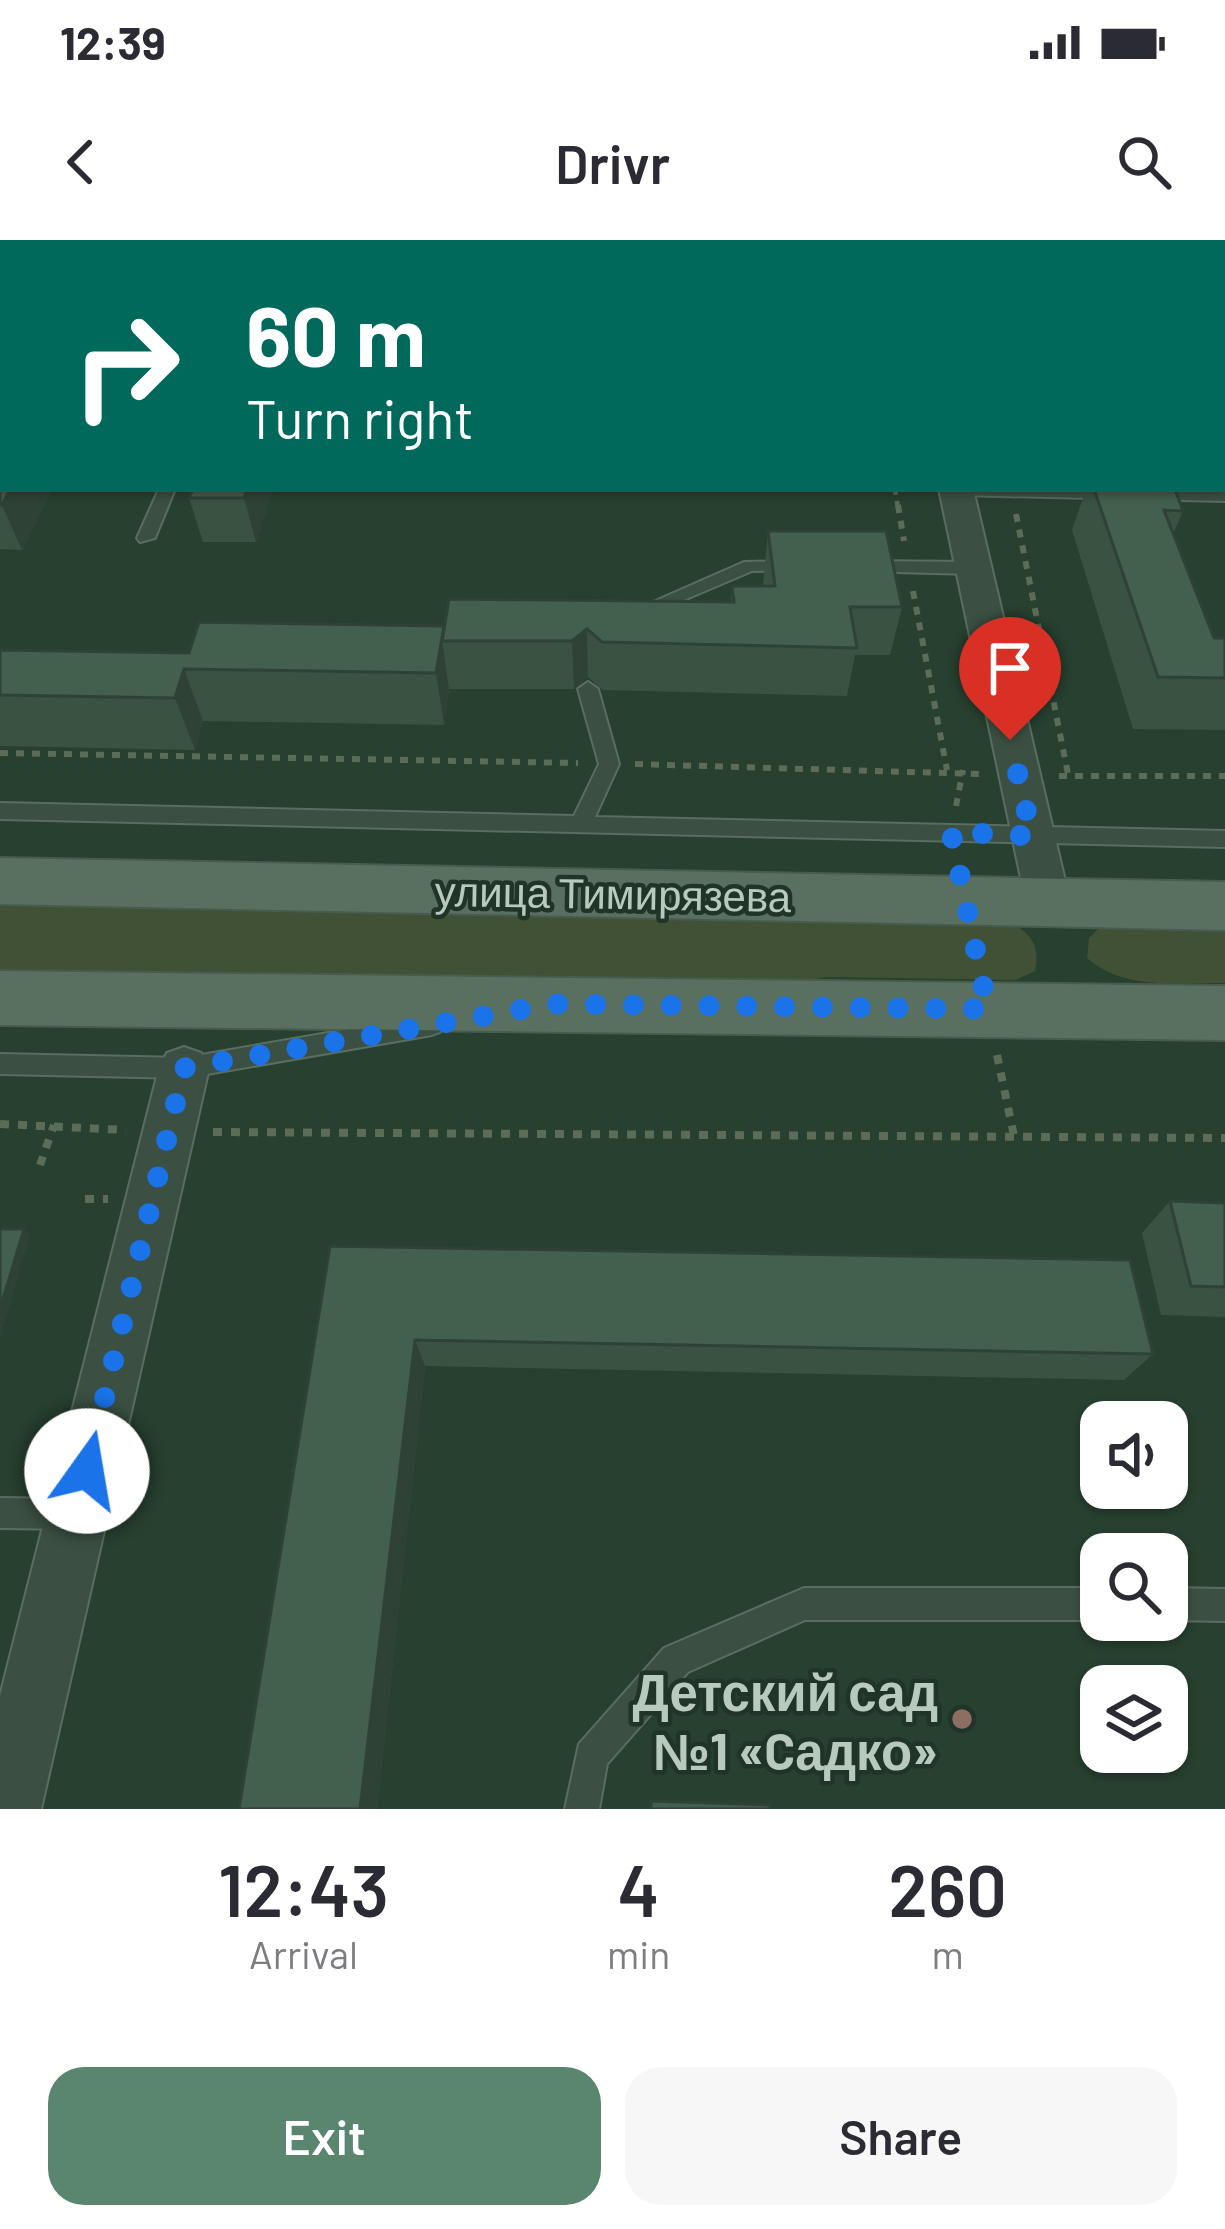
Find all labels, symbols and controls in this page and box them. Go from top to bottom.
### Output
text: 12:39 [60,15,166,69]
icon: back [48,129,114,195]
icon: search [1111,129,1177,195]
text: Drivr [555,130,670,195]
text: 60 m [246,283,426,384]
icon: right [48,288,204,444]
text: Turn right [246,385,474,450]
pin [959,617,1061,740]
icon: arrive [977,635,1043,701]
street label: улица Тимирязева [434,864,792,921]
map controls [1080,1401,1188,1773]
button: sound [1080,1401,1188,1509]
position arrow [24,1408,150,1534]
button: search [1080,1533,1188,1641]
place label: Детский сад №1 «Cадко» [633,1660,938,1781]
button: layers [1080,1665,1188,1773]
marker: Детский сад №1 «Cадко» [949,1706,975,1732]
text: 12:43 [218,1845,389,1931]
text: 4 [618,1845,660,1931]
text: 260 [888,1845,1007,1931]
text: Arrival [249,1930,358,1977]
text: min [607,1930,670,1977]
text: m [931,1930,964,1977]
button: Exit [48,2067,601,2205]
button: Share [625,2067,1177,2205]

